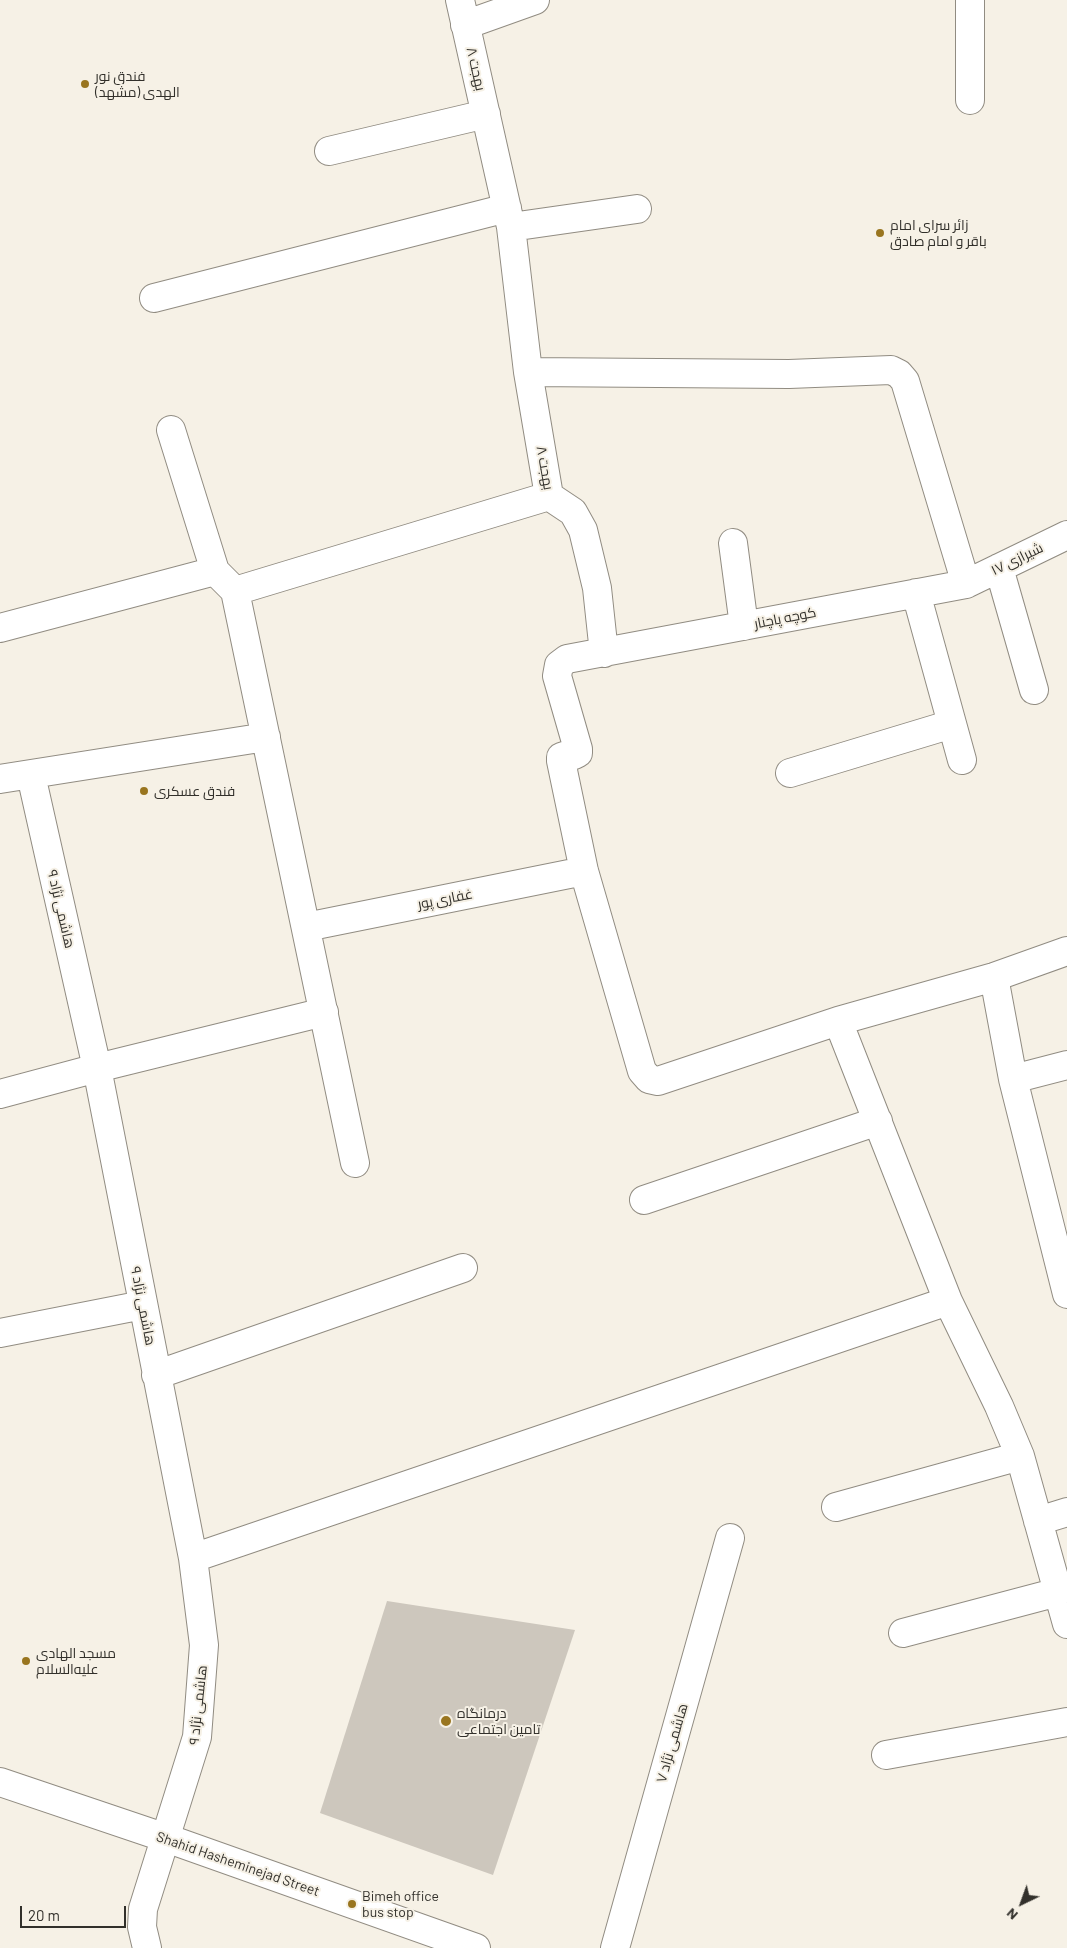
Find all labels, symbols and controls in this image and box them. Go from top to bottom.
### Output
street label: بهجت ۸ [463,45,489,93]
place label: فندق نور الهدى (مشهد) [95,68,180,100]
marker: فندق نور الهدى (مشهد) [79,78,91,90]
place label: زائر سرای امام باقر و امام صادق [890,217,987,250]
marker: زائر سرای امام باقر و امام صادق [874,227,886,239]
street label: بهجت ۸ [533,445,557,491]
street label: شیرازی ۱۷ [988,539,1046,579]
street label: کوچه پاچنار [752,604,818,632]
place label: فندق عسکری [154,783,235,799]
marker: فندق عسکری [138,785,150,797]
street label: هاشمی نژاد ۹ [44,868,78,950]
street label: غفاری پور [416,885,474,913]
street label: هاشمی نژاد ۹ [127,1265,159,1347]
place label: مسجد الهادی علیه‌السلام [36,1645,116,1678]
marker: مسجد الهادی علیه‌السلام [20,1655,32,1667]
street label: هاشمی نژاد ۹ [185,1664,211,1746]
street label: هاشمی نژاد ۷ [653,1702,691,1784]
place label: درمانگاه تامین اجتماعی [457,1705,540,1738]
marker: درمانگاه تامین اجتماعی [439,1714,453,1728]
street label: Shahid Hasheminejad Street [154,1828,322,1900]
north arrow [997,1878,1047,1928]
place label: Bimeh office bus stop [362,1888,439,1920]
scale bar [22,1896,129,1928]
marker: Bimeh office bus stop [346,1898,358,1910]
text: N [1002,1905,1021,1924]
text: 20 m [28,1906,60,1924]

